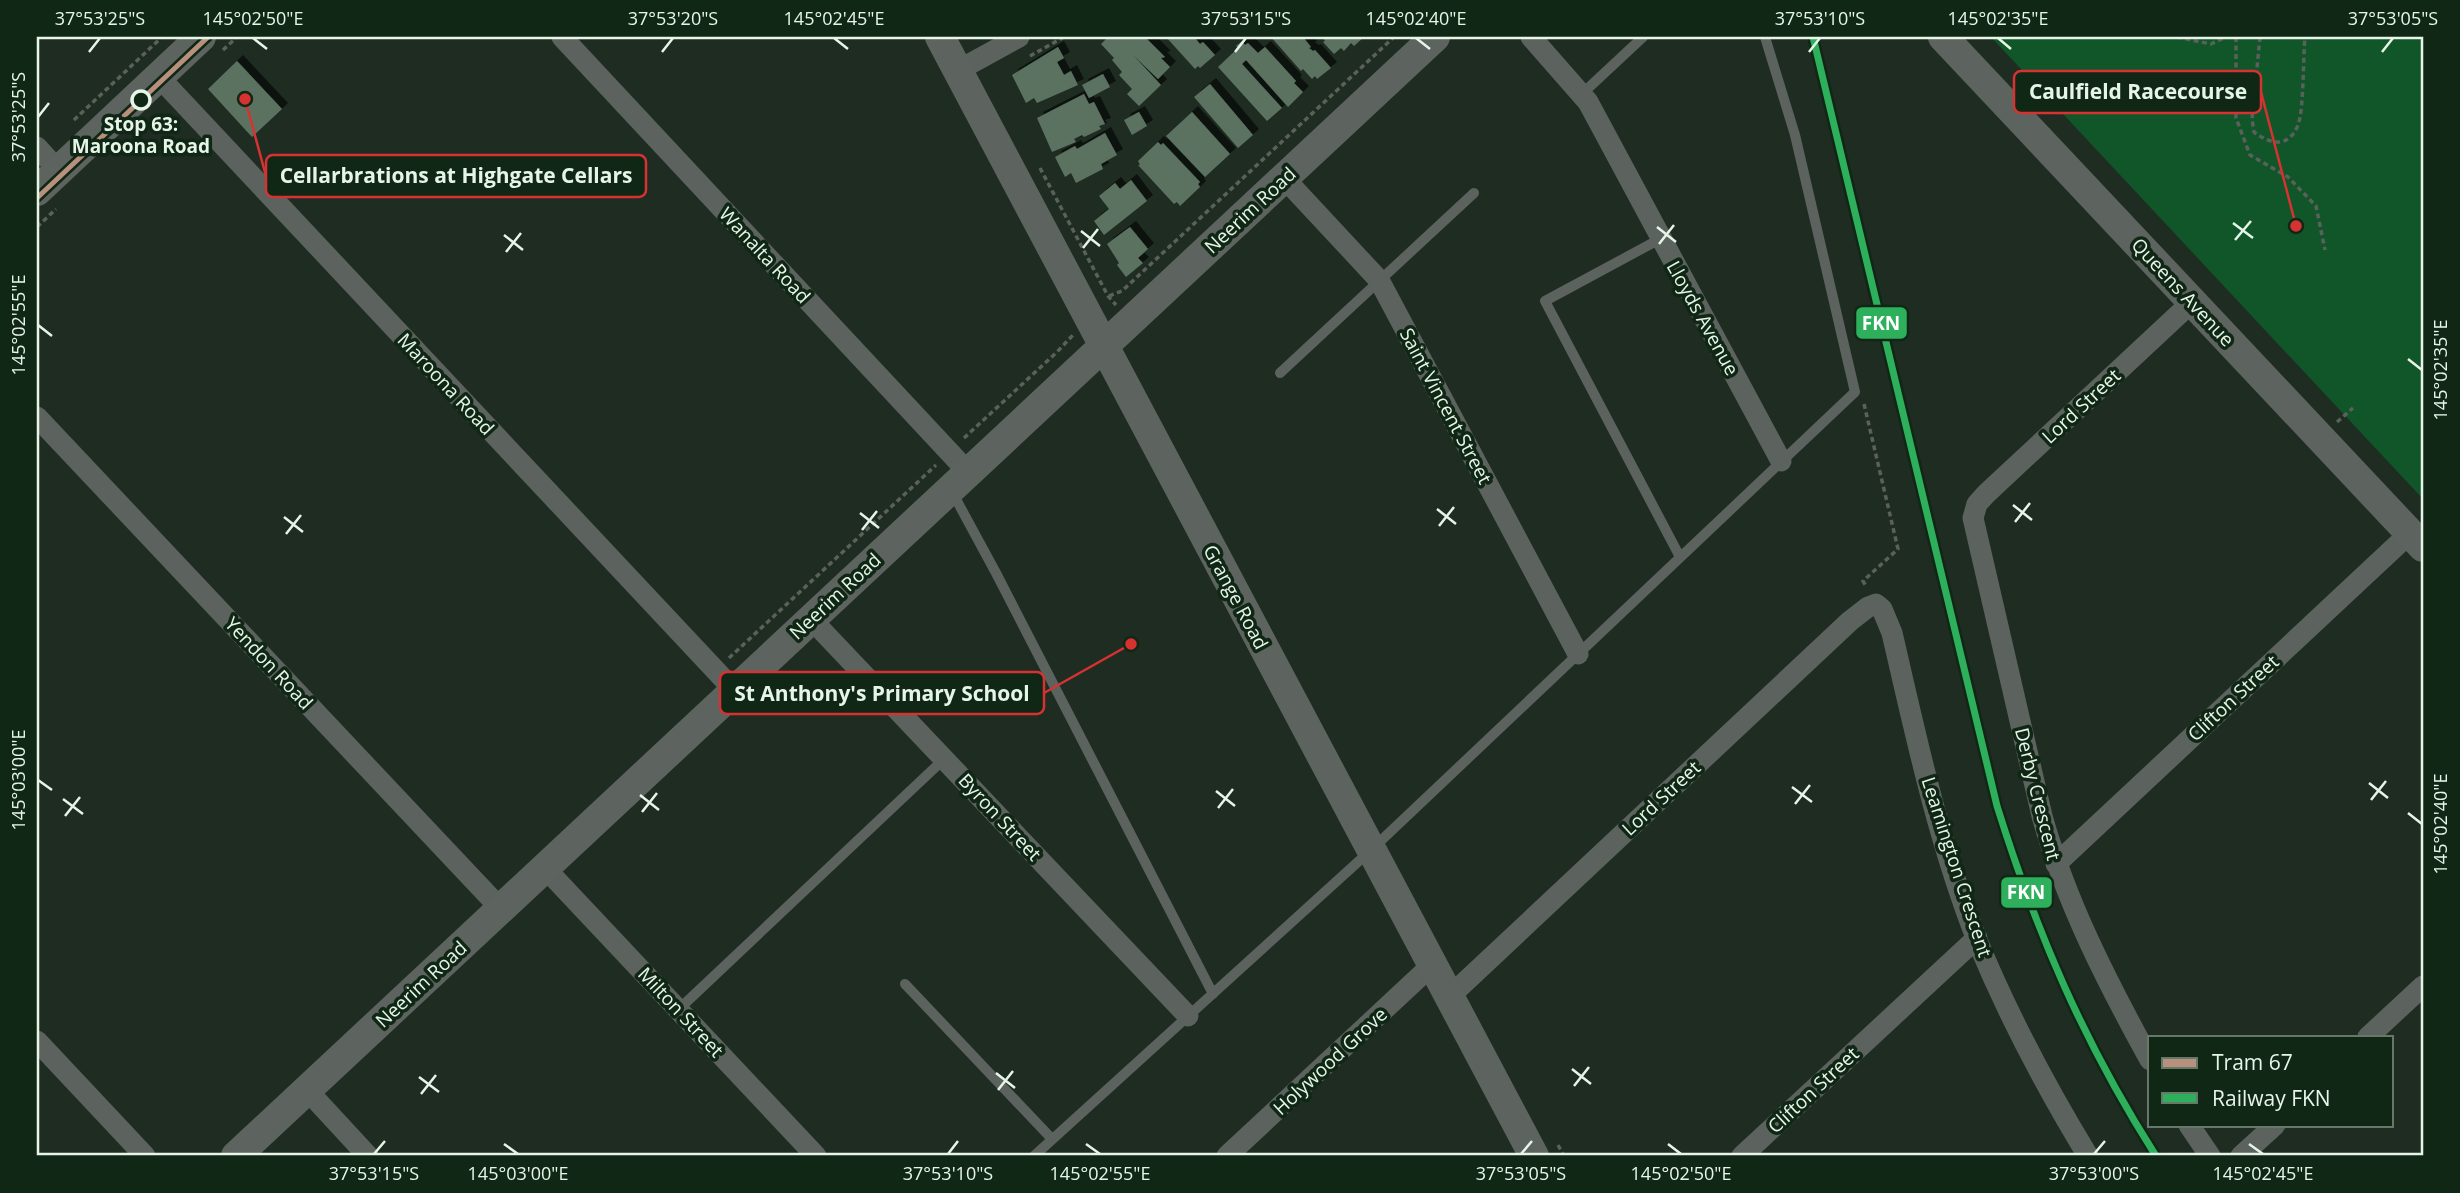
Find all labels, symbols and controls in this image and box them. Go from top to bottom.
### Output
text: 37°53'25"S [55,6,145,30]
text: 145°02'50"E [203,6,303,30]
text: 37°53'20"S [628,6,718,30]
text: 145°02'45"E [784,6,884,30]
text: 37°53'15"S [1201,6,1291,30]
text: 145°02'40"E [1366,6,1466,30]
text: 37°53'10"S [1775,6,1865,30]
text: 145°02'35"E [1948,6,2048,30]
text: 37°53'05"S [2348,6,2438,30]
callout: Caulfield Racecourse [2014,71,2261,113]
text: 37°53'25"S [6,72,30,162]
text: Caulfield Racecourse [2029,77,2247,105]
marker: Stop 63: Maroona Road [131,90,151,110]
place label: Stop 63: Maroona Road [72,111,210,159]
callout: Cellarbrations at Highgate Cellars [266,155,646,197]
text: Cellarbrations at Highgate Cellars [280,161,632,189]
street label: Neerim Road [1199,161,1301,259]
street label: Wanalta Road [714,201,816,309]
street label: Queens Avenue [2126,232,2240,352]
street label: Lloyds Avenue [1661,256,1745,380]
text: 145°02'55"E [6,275,30,375]
line badge: FKN [1855,306,1908,340]
text: FKN [1862,310,1900,336]
text: 145°02'35"E [2428,320,2452,420]
street label: Saint Vincent Street [1394,323,1498,489]
street label: Maroona Road [392,327,500,441]
street label: Lord Street [2036,363,2126,449]
street label: Grange Road [1198,540,1274,654]
street label: Neerim Road [784,547,886,645]
street label: Yendon Road [219,611,319,715]
street label: Clifton Street [2182,649,2284,747]
callout: St Anthony's Primary School [720,672,1044,714]
text: St Anthony's Primary School [734,679,1030,707]
street label: Derby Crescent [2009,725,2067,863]
text: 145°03'00"E [6,730,30,830]
street label: Lord Street [1616,755,1706,841]
street label: Byron Street [953,768,1047,866]
street label: Leamington Crescent [1916,774,1998,961]
text: 145°02'40"E [2428,774,2452,874]
line badge: FKN [2000,876,2053,909]
text: FKN [2007,879,2045,905]
street label: Neerim Road [370,935,472,1033]
street label: Milton Street [632,961,730,1063]
street label: Holywood Grove [1267,1001,1393,1121]
legend [2148,1036,2394,1126]
street label: Clifton Street [1762,1041,1864,1139]
text: Tram 67 [2212,1048,2293,1076]
text: Railway FKN [2212,1084,2331,1112]
text: 37°53'15"S [329,1161,419,1185]
text: 145°03'00"E [468,1161,568,1185]
text: 37°53'10"S [903,1161,993,1185]
text: 145°02'55"E [1050,1161,1150,1185]
text: 37°53'05"S [1476,1161,1566,1185]
text: 145°02'50"E [1631,1161,1731,1185]
text: 37°53'00"S [2049,1161,2139,1185]
text: 145°02'45"E [2213,1161,2313,1185]

